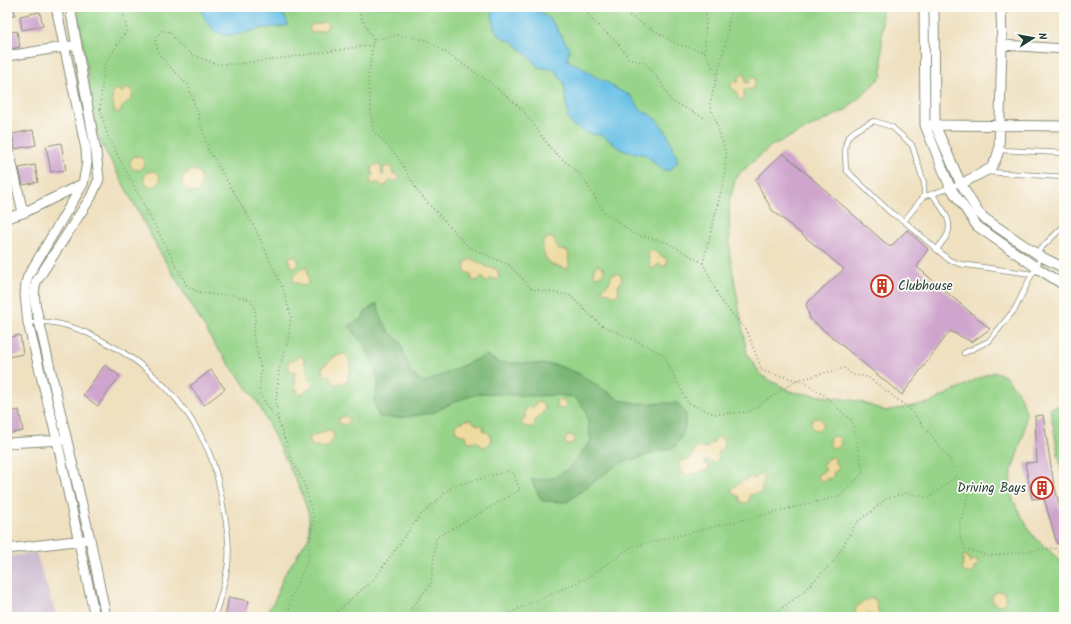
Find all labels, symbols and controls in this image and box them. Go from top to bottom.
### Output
north arrow [1013,18,1053,58]
text: N [1032,31,1051,41]
building icon: Clubhouse [869,273,895,299]
place label: Clubhouse [898,276,953,297]
building icon: Driving Bays [1029,475,1055,501]
place label: Driving Bays [957,478,1026,499]

